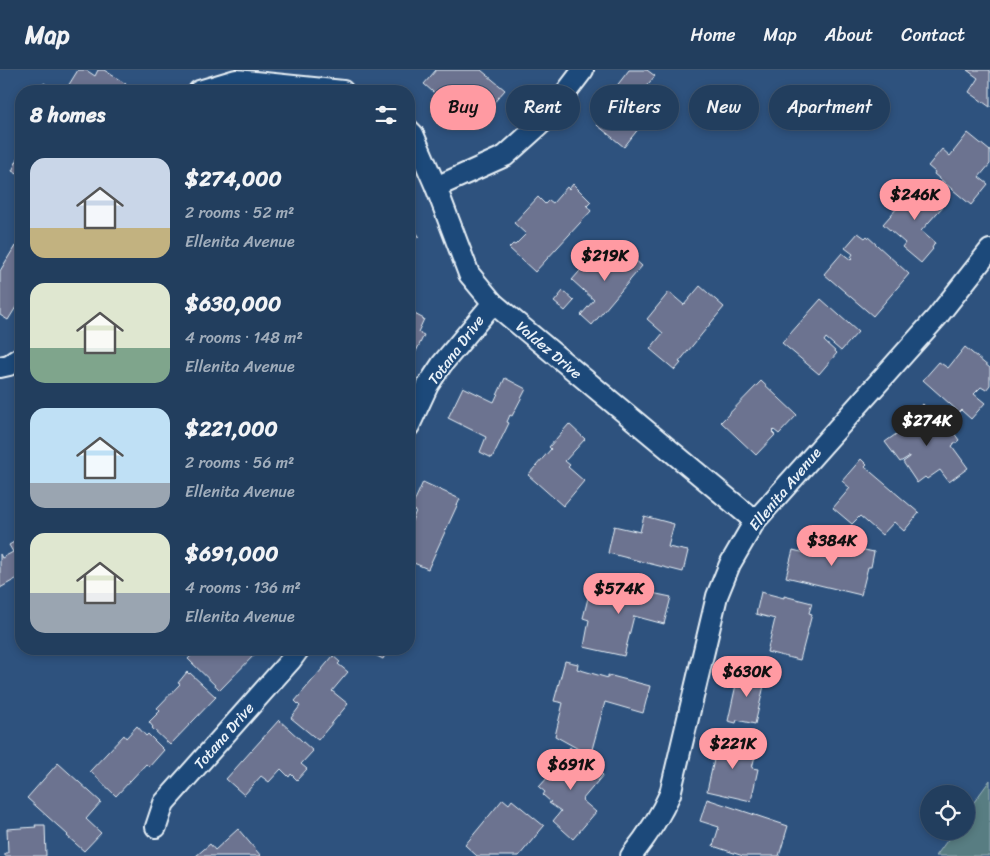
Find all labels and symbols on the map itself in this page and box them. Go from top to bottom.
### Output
pin: $246K [880,178,950,221]
pin: $219K [570,240,640,282]
street label: Totana Drive [421,309,491,391]
street label: Valdez Drive [510,314,588,386]
pin: $274K [892,404,962,447]
street label: Ellenita Avenue [742,441,828,537]
pin: $384K [797,524,867,567]
pin: $574K [584,572,654,615]
pin: $630K [712,656,782,698]
street label: Totana Drive [187,696,261,776]
pin: $221K [698,728,768,770]
pin: $691K [536,748,606,791]

